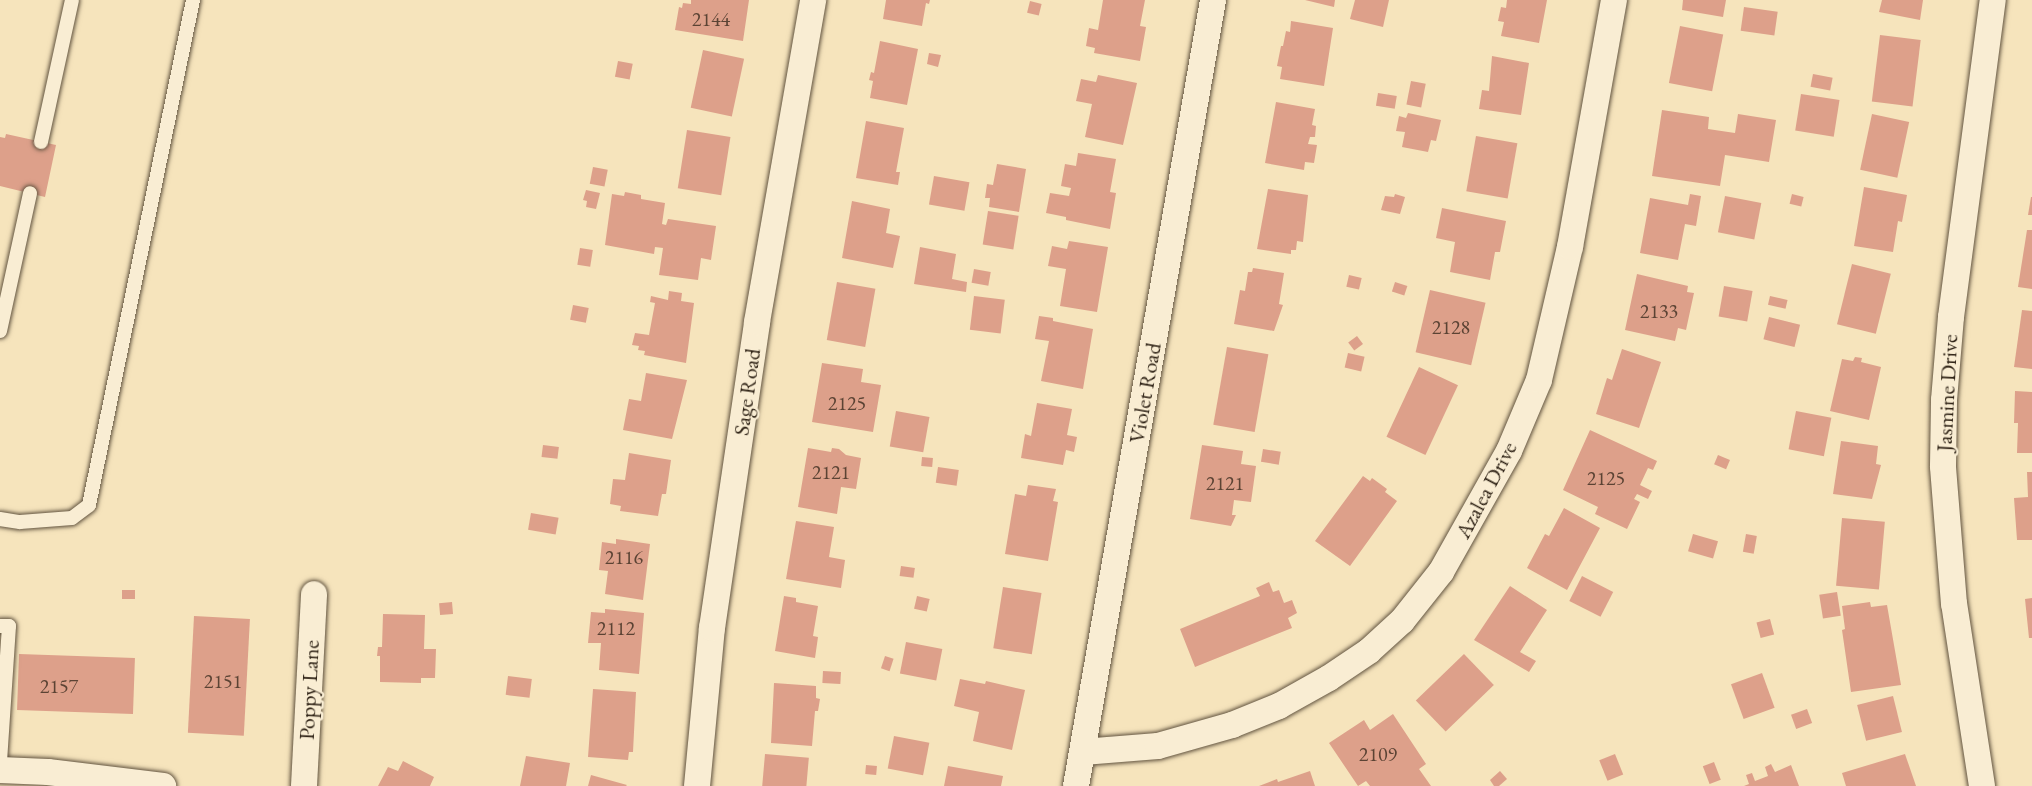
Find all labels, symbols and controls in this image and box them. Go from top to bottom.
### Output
house number: 2144 [692,7,730,31]
house number: 2133 [1640,299,1678,323]
house number: 2128 [1432,315,1470,339]
street label: Jasmine Drive [1931,334,1963,452]
street label: Violet Road [1123,341,1167,445]
street label: Sage Road [728,347,766,437]
house number: 2125 [828,391,866,415]
street label: Azalea Drive [1449,437,1523,543]
house number: 2121 [812,460,850,484]
house number: 2125 [1587,466,1625,490]
house number: 2121 [1206,471,1244,495]
house number: 2116 [605,545,643,569]
house number: 2112 [597,616,635,640]
street label: Poppy Lane [293,639,325,741]
house number: 2151 [204,669,242,693]
house number: 2157 [40,674,78,698]
house number: 2109 [1359,742,1397,766]

